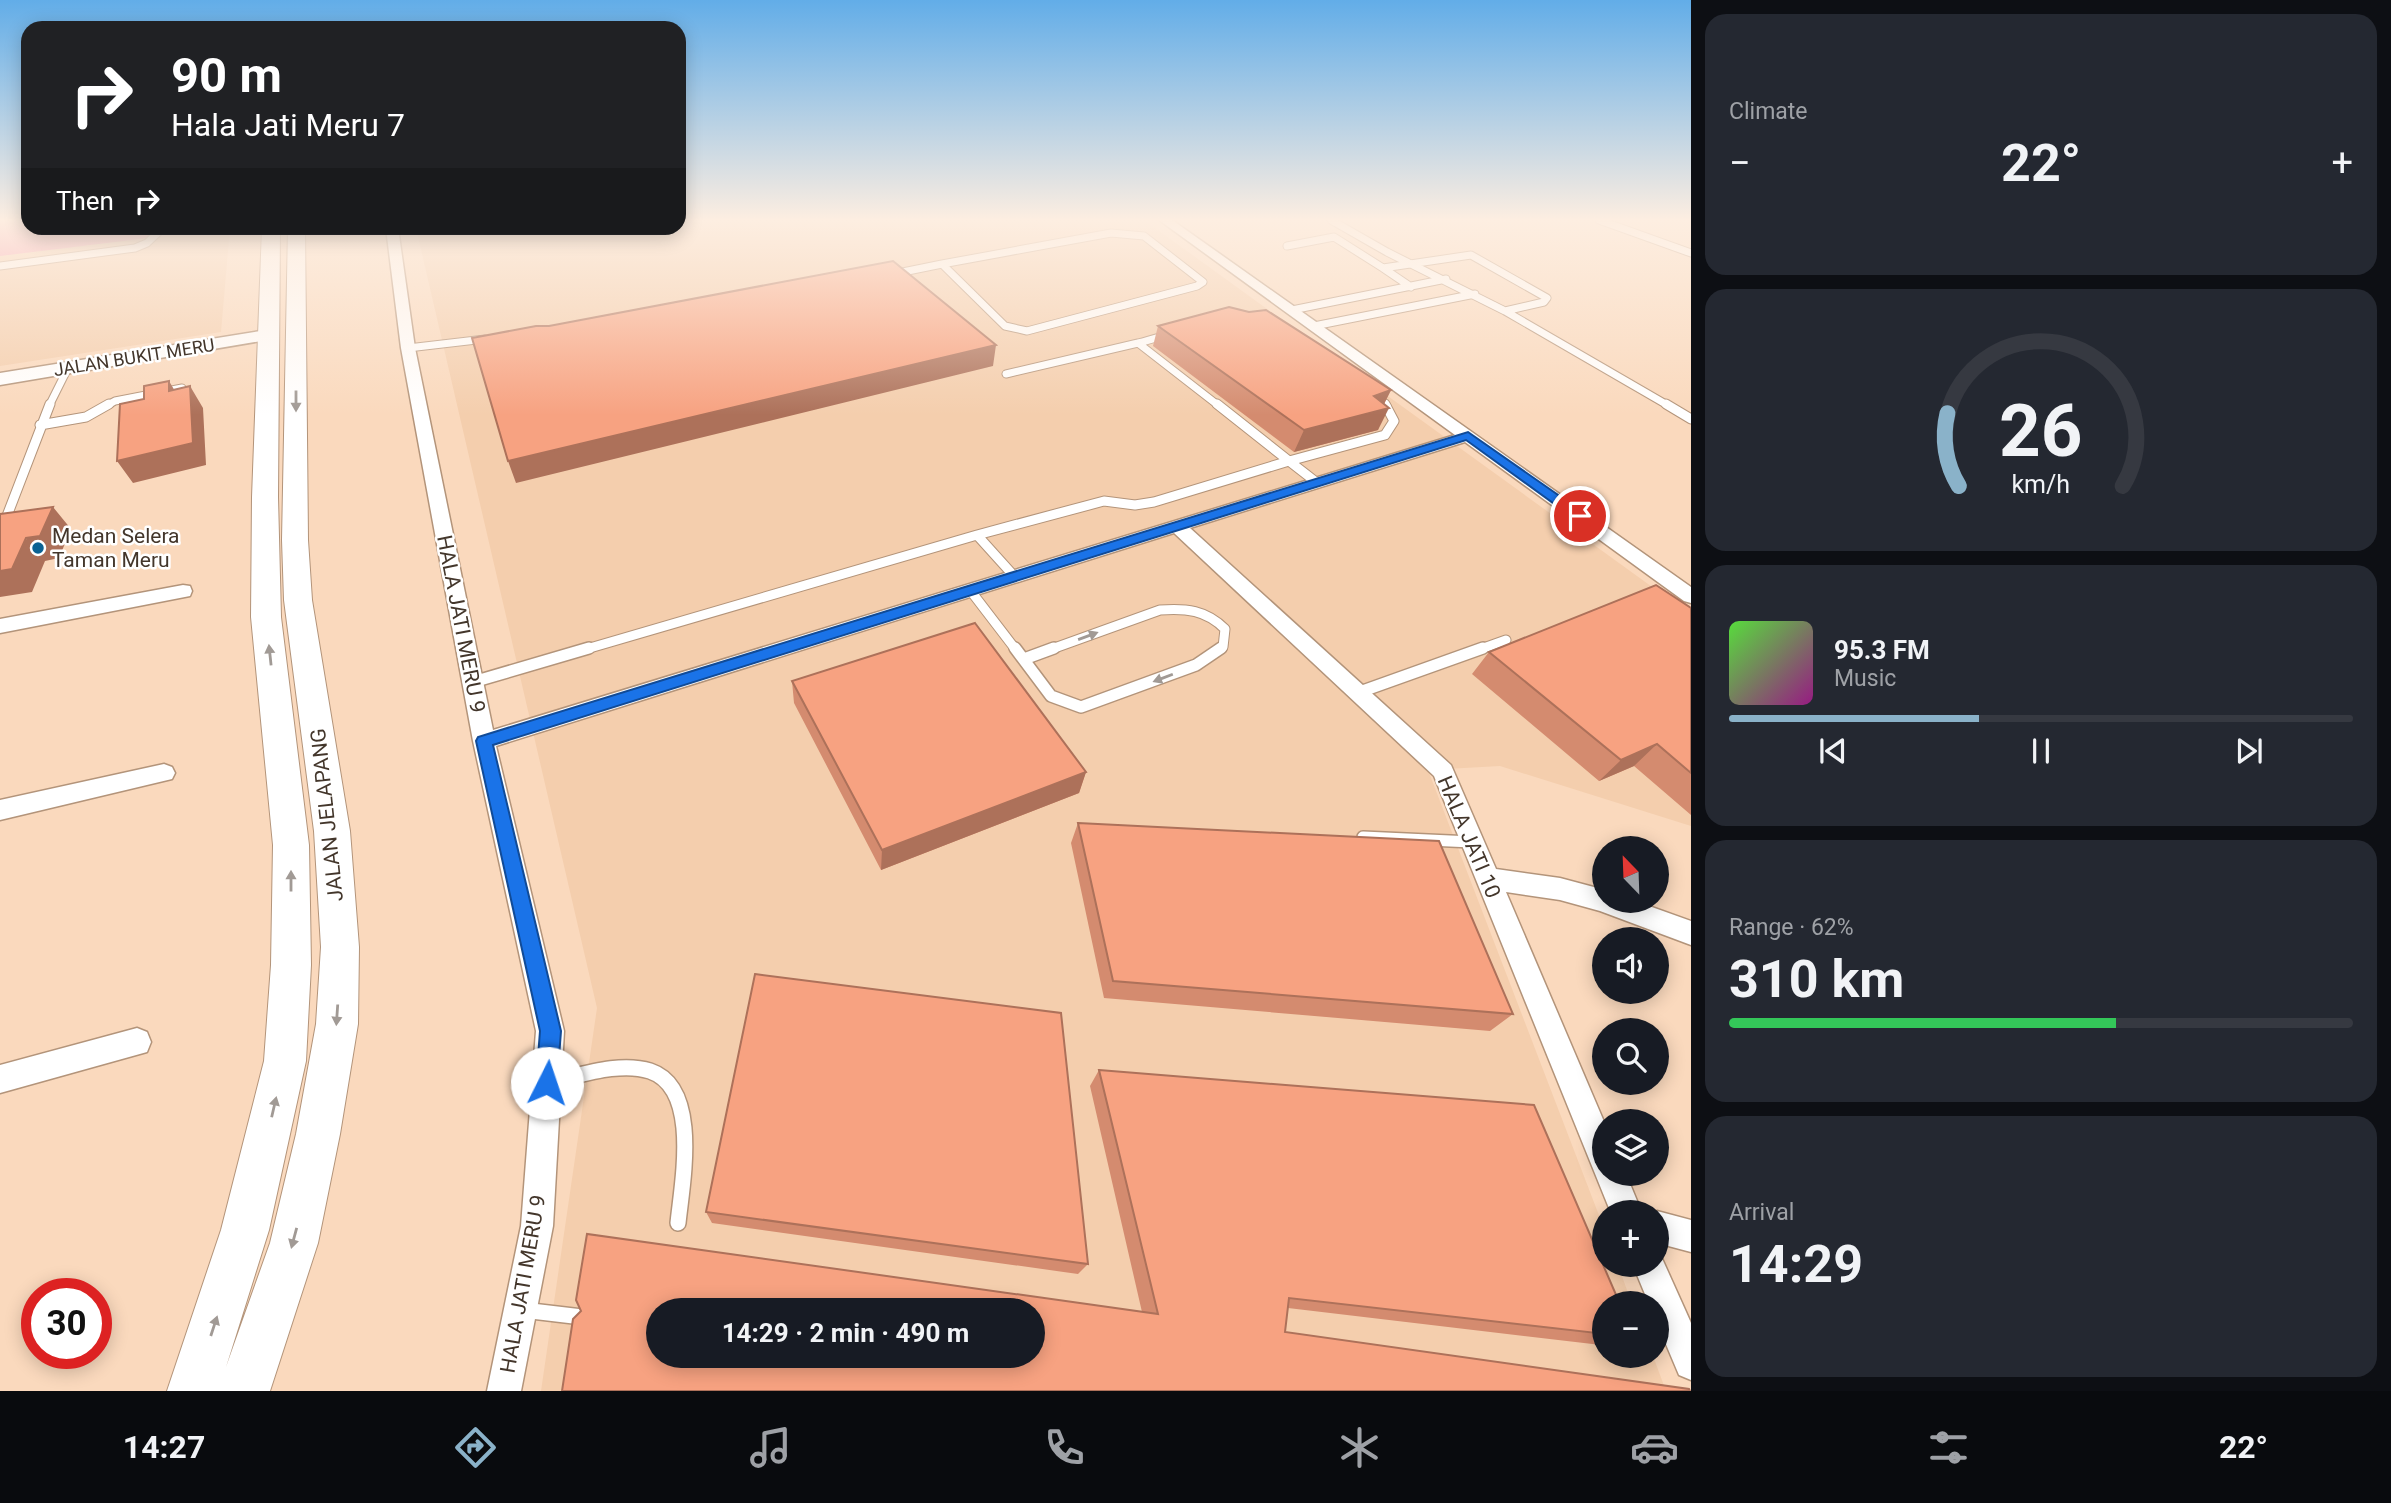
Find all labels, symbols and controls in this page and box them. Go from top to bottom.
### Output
text: 90 m [171,47,282,104]
icon: right [56,49,147,140]
text: Climate [1729,98,1808,125]
text: Hala Jati Meru 7 [171,106,405,144]
text: 22° [2001,133,2081,194]
text: − [1729,141,1751,185]
text: + [2331,141,2353,185]
icon: right [128,182,166,220]
text: Then [56,186,114,216]
street label: JALAN BUKIT MERU [52,334,216,380]
text: 26 [1999,389,2083,475]
one-way arrow [291,390,302,412]
text: km/h [2012,470,2070,499]
pin [1550,486,1610,546]
icon: arrive [1561,497,1599,535]
place label: Medan Selera Taman Meru [52,524,180,572]
street label: HALA JATI MERU 9 [432,533,490,715]
marker: Medan Selera Taman Meru [30,540,46,556]
one-way arrow [1078,630,1099,641]
text: 95.3 FM [1834,635,1930,665]
one-way arrow [265,643,276,665]
text: Music [1834,665,1896,692]
one-way arrow [1152,672,1173,683]
street label: JALAN JELAPANG [306,727,348,903]
icon: previous [1814,732,1852,770]
icon: pause [2022,732,2060,770]
icon: next [2230,732,2268,770]
street label: HALA JATI 10 [1433,772,1505,902]
north arrow [1592,836,1670,914]
map controls [1592,836,1669,1368]
one-way arrow [285,870,297,892]
text: Range · 62% [1729,914,1854,941]
button: sound [1592,927,1669,1004]
text: 310 km [1729,949,1904,1010]
one-way arrow [331,1004,342,1026]
button: search [1592,1018,1669,1095]
position arrow [510,1046,584,1120]
one-way arrow [269,1096,280,1118]
button: layers [1592,1109,1669,1186]
street label: HALA JATI MERU 9 [496,1193,550,1375]
text: Arrival [1729,1199,1794,1226]
button: + [1592,1200,1669,1277]
one-way arrow [288,1228,299,1250]
text: 14:29 [1729,1234,1863,1295]
speed limit sign: 30 [21,1278,112,1369]
button: − [1592,1291,1669,1368]
one-way arrow [210,1316,220,1337]
text: 14:29 · 2 min · 490 m [722,1318,969,1348]
icon: directions [451,1423,500,1472]
icon: music [746,1423,795,1472]
icon: phone [1040,1423,1089,1472]
icon: climate [1335,1423,1384,1472]
icon: car [1630,1423,1679,1472]
icon: filters [1924,1423,1973,1472]
text: 14:27 [123,1428,205,1466]
text: 22° [2219,1428,2268,1466]

